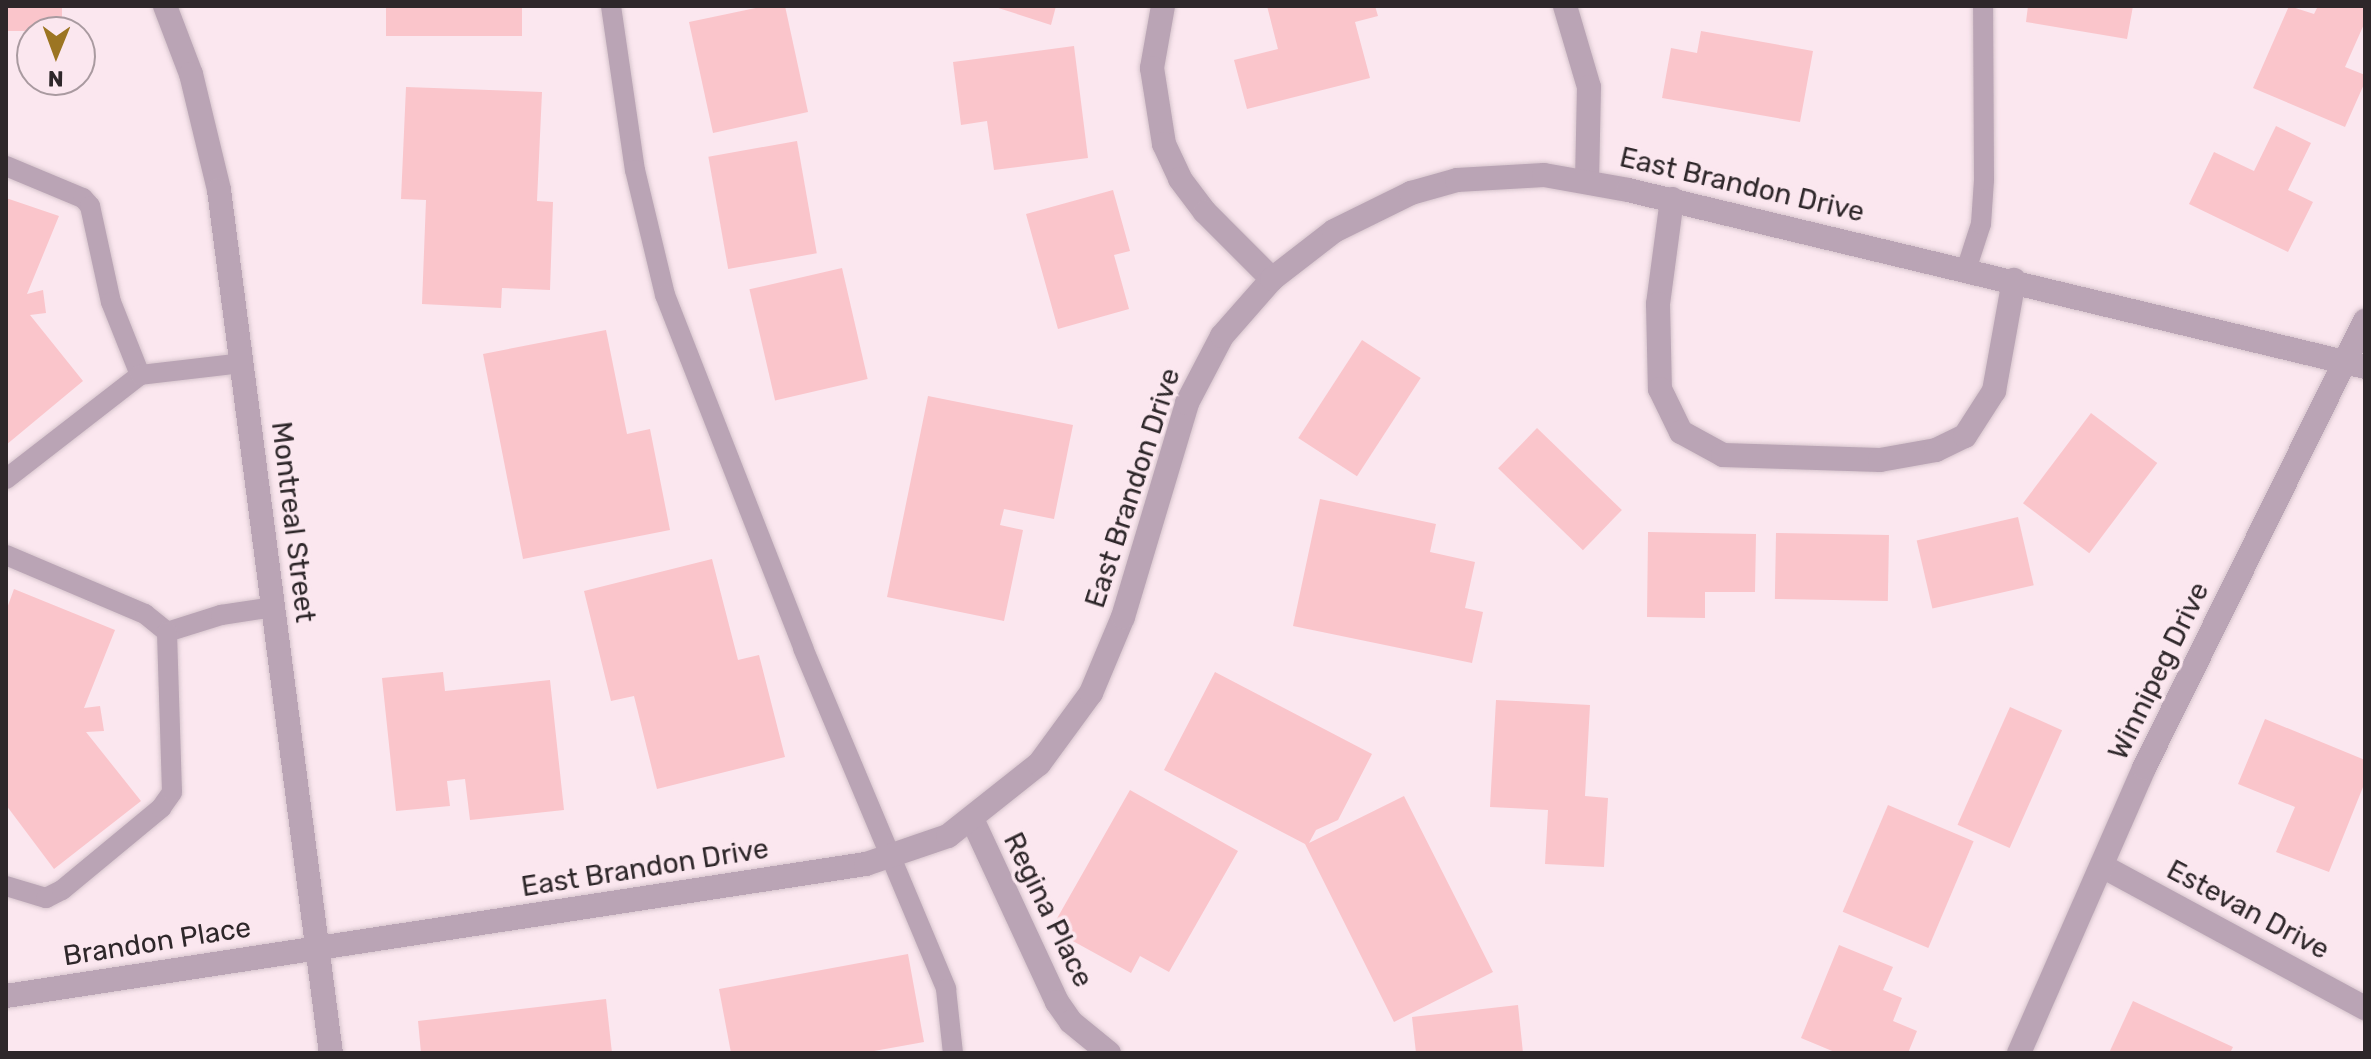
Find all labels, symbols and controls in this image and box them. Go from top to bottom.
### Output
north arrow [16,16,96,96]
text: N [47,65,64,92]
street label: East Brandon Drive [1616,141,1868,229]
street label: East Brandon Drive [1078,364,1188,612]
street label: Montreal Street [264,420,322,624]
street label: Winnipeg Drive [2102,577,2216,765]
street label: Regina Place [996,827,1100,993]
street label: East Brandon Drive [519,832,771,904]
street label: Estevan Drive [2161,853,2335,967]
street label: Brandon Place [61,911,253,973]

